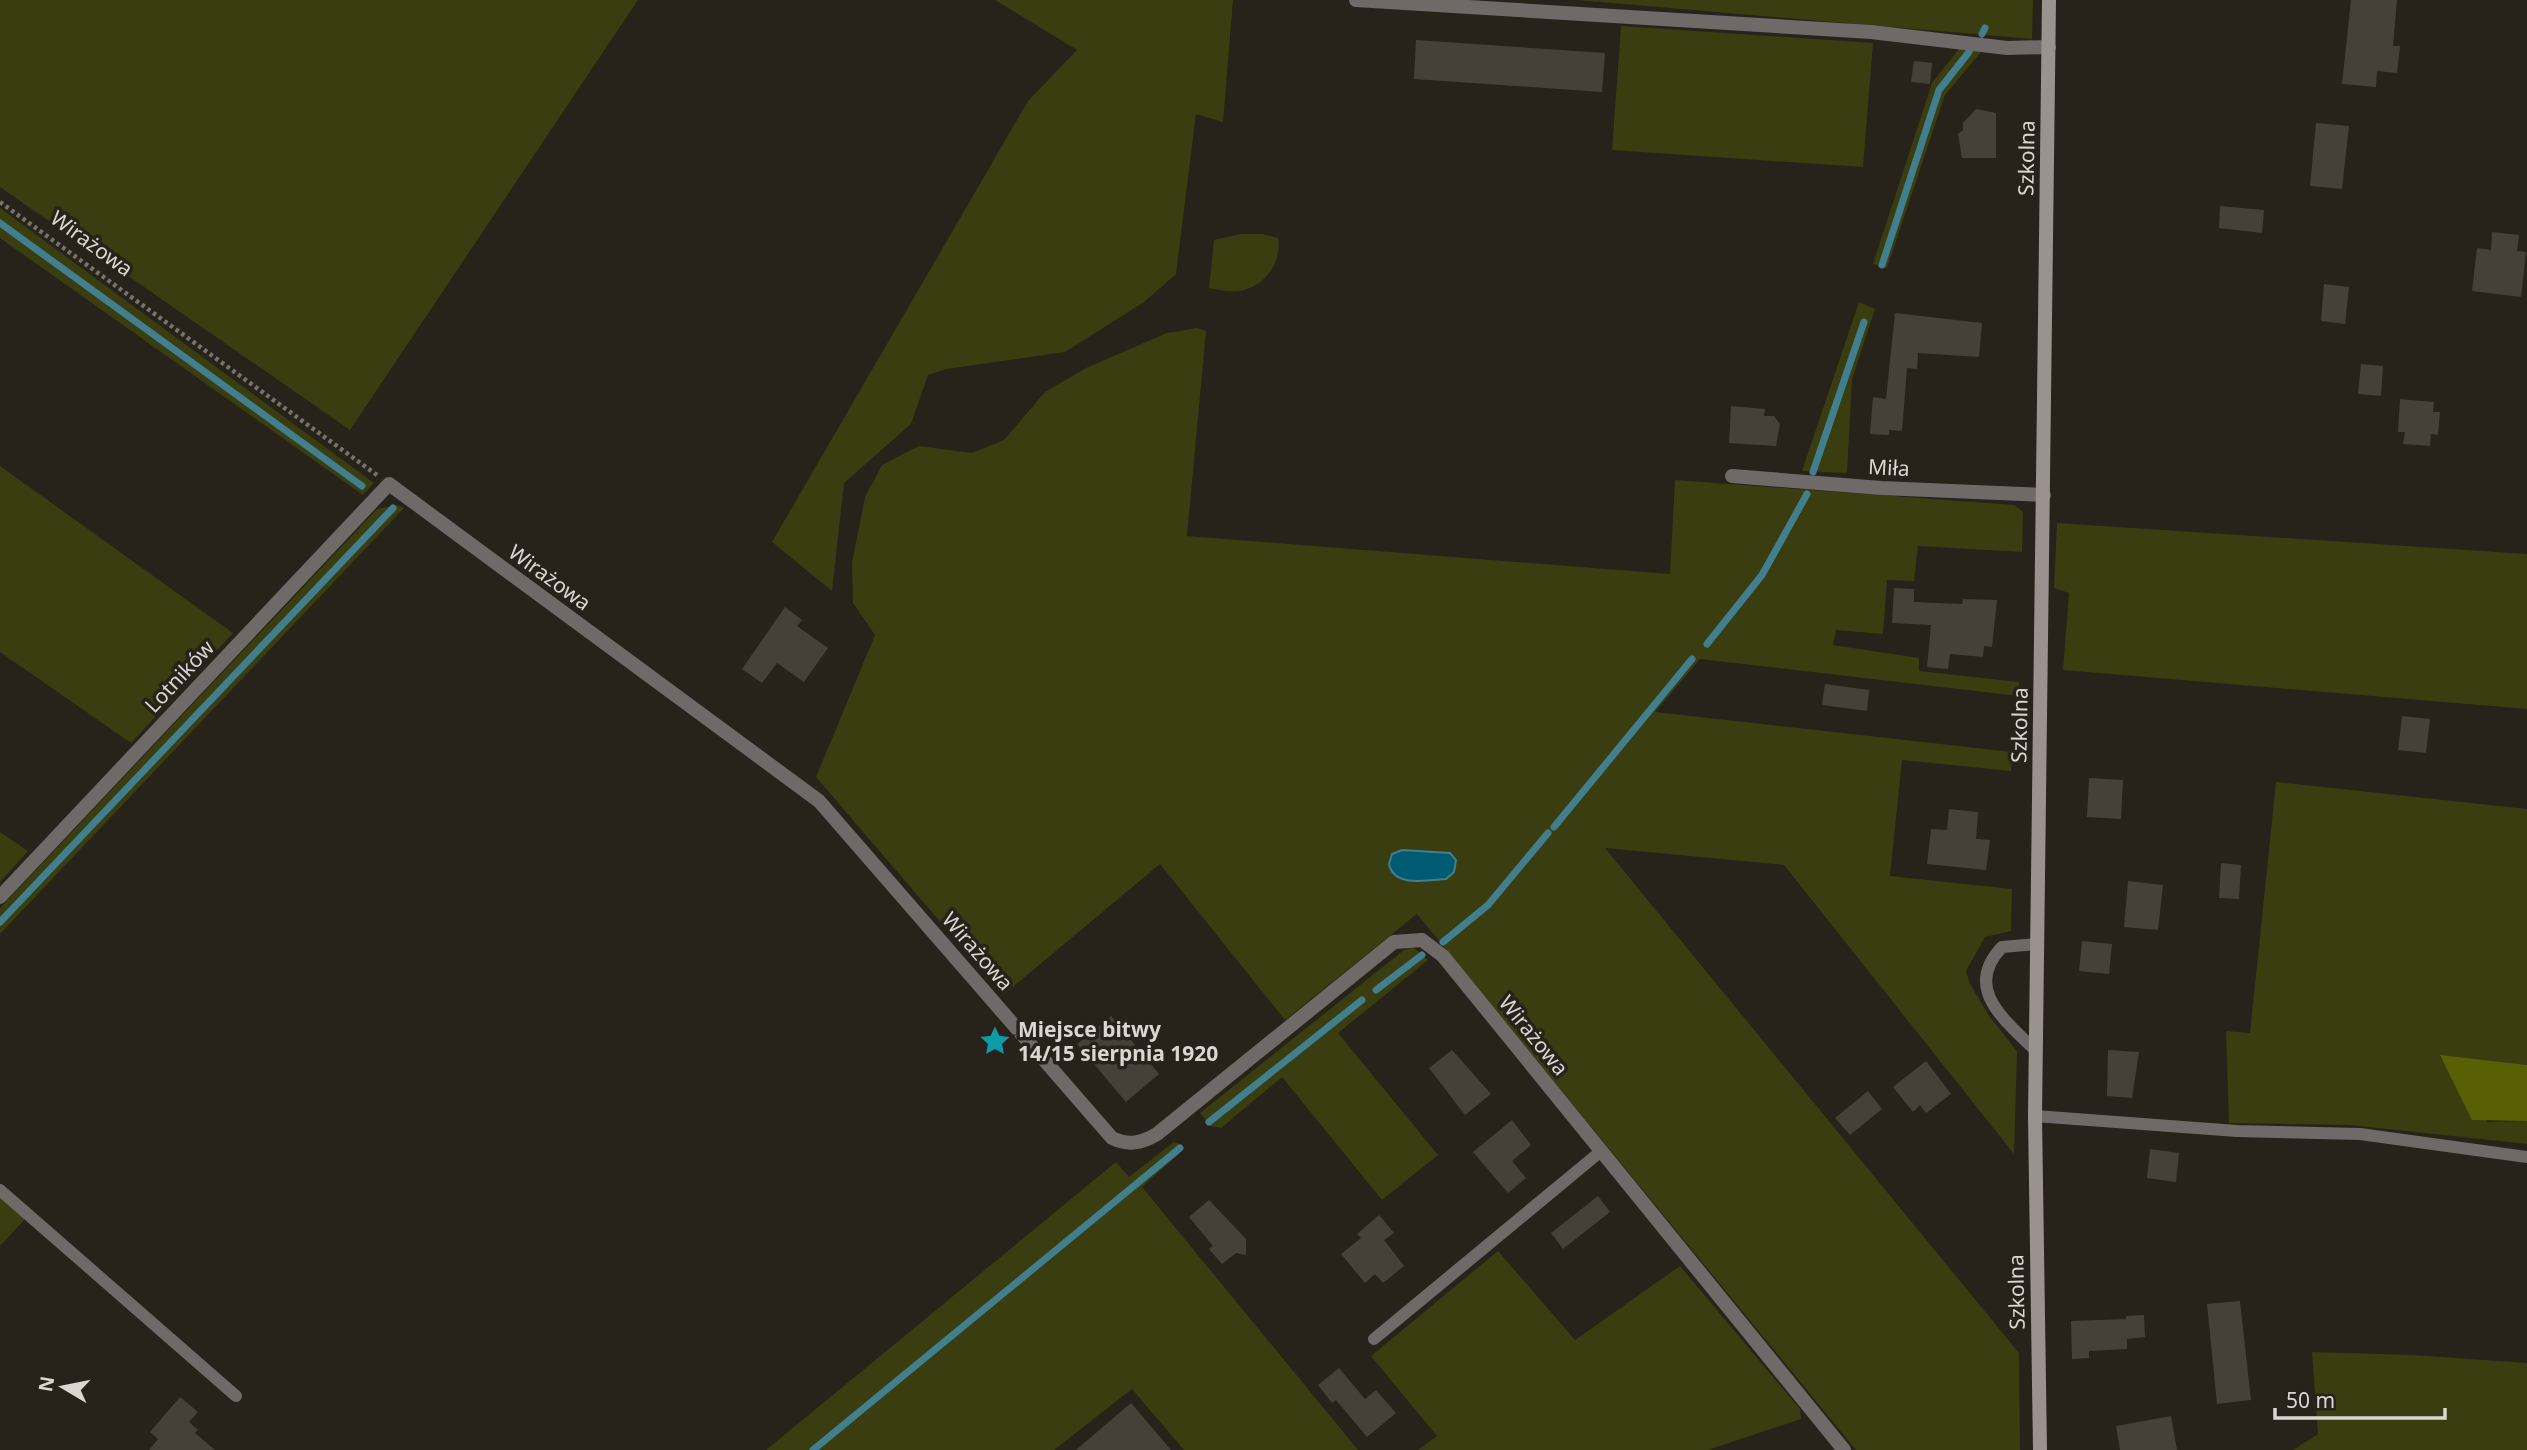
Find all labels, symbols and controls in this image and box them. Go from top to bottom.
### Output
street label: Szkolna [2011,120,2041,196]
street label: Wirażowa [45,204,139,282]
street label: Miła [1867,452,1911,482]
street label: Wirażowa [503,538,597,616]
street label: Lotników [138,633,220,718]
street label: Szkolna [2004,687,2034,763]
street label: Wirażowa [936,906,1020,996]
street label: Wirażowa [1493,989,1575,1081]
place label: Miejsce bitwy 14/15 sierpnia 1920 [1018,1015,1218,1067]
place icon: Miejsce bitwy 14/15 sierpnia 1920 [978,1024,1012,1058]
street label: Szkolna [2001,1254,2031,1330]
north arrow [28,1352,98,1422]
text: N [32,1374,60,1394]
scale bar [2275,1376,2445,1420]
text: 50 m [2286,1386,2335,1414]

